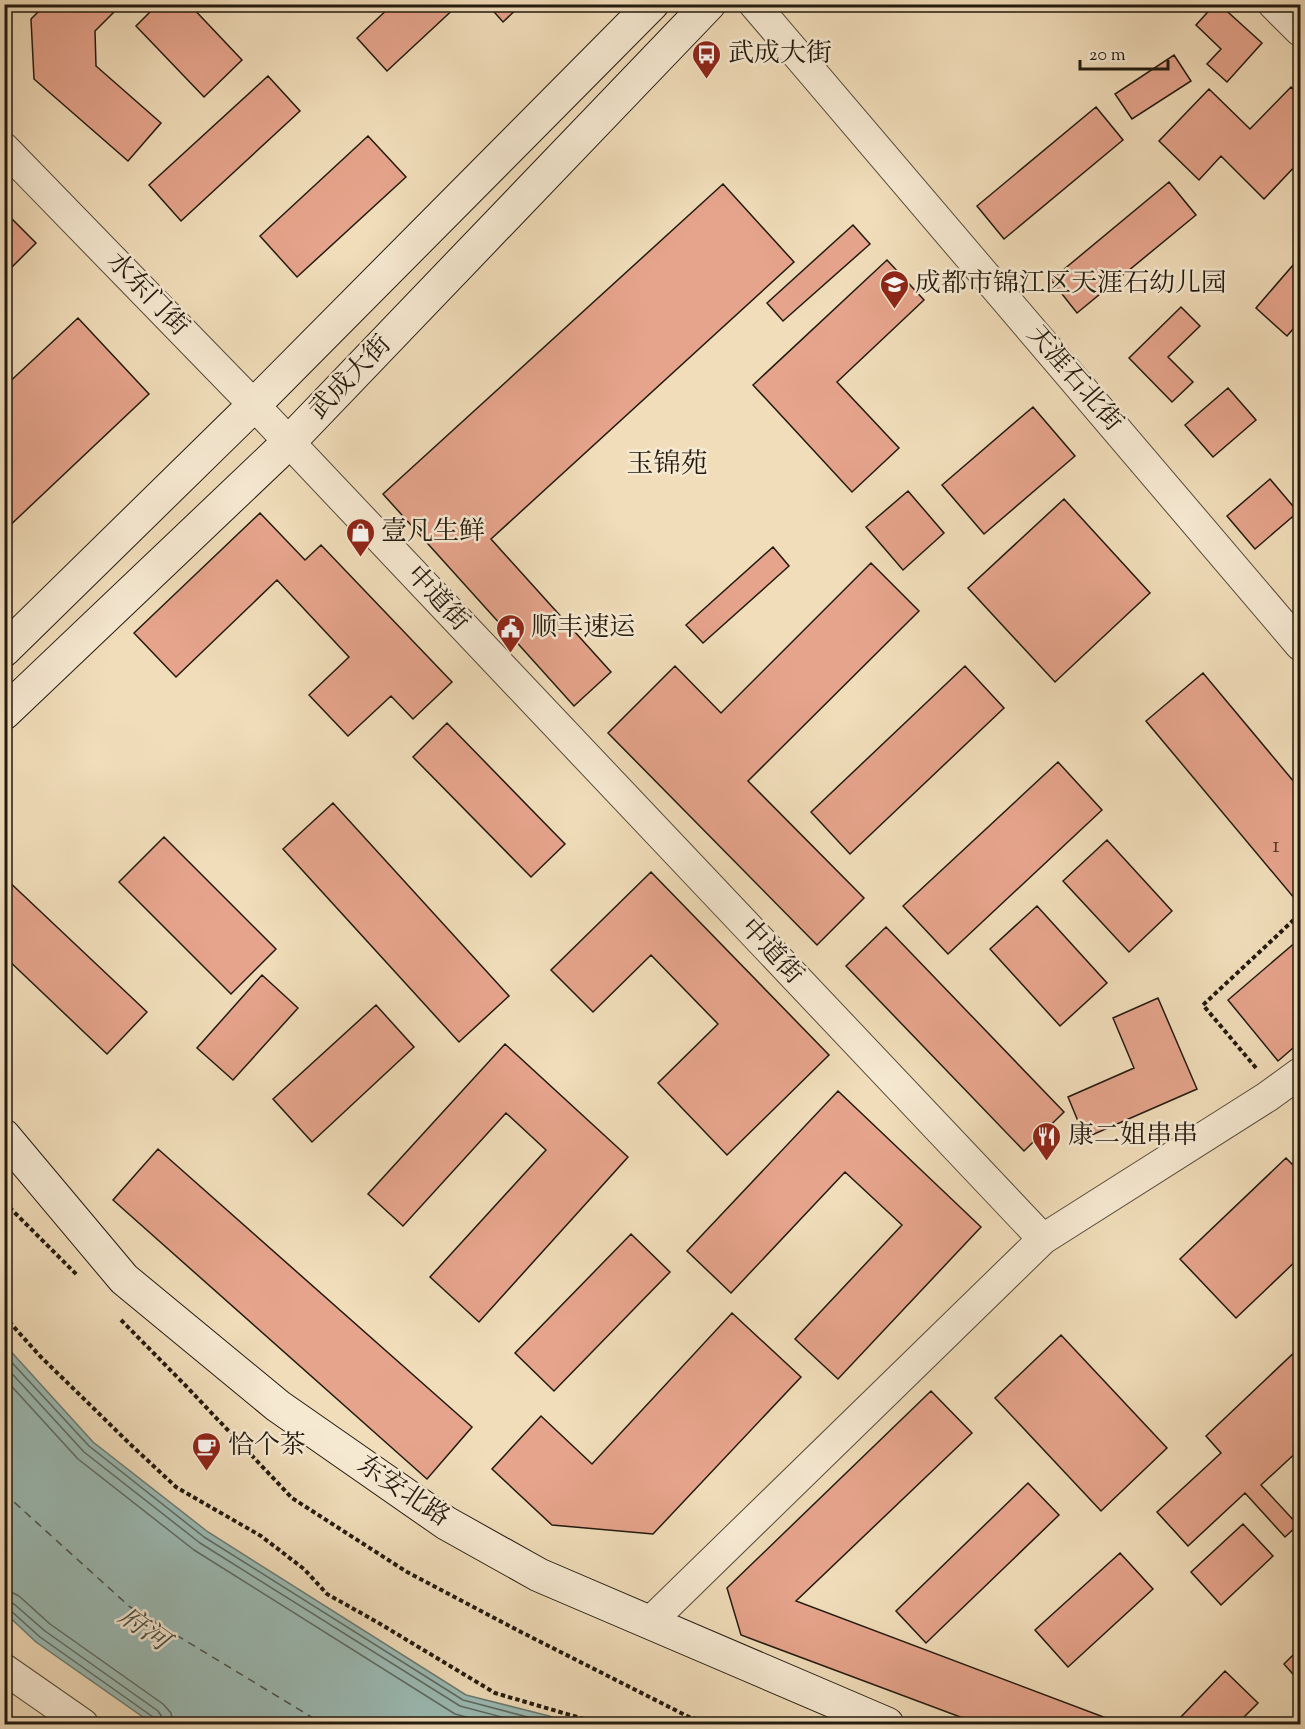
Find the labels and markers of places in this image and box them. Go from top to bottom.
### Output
place label: 武成大街 [728,36,832,73]
bus stop icon: 武成大街 [691,38,723,80]
place label: 成都市锦江区天涯石幼儿园 [915,266,1227,303]
school or university icon: 成都市锦江区天涯石幼儿园 [878,268,910,310]
place label: 壹凡生鲜 [381,514,485,551]
shop icon: 壹凡生鲜 [344,516,376,558]
place label: 顺丰速运 [531,610,635,647]
public building icon: 顺丰速运 [494,612,526,654]
place label: 康二姐串串 [1068,1118,1198,1155]
restaurant icon: 康二姐串串 [1031,1120,1063,1162]
place label: 恰个茶 [228,1428,306,1465]
cafe icon: 恰个茶 [191,1430,223,1472]

